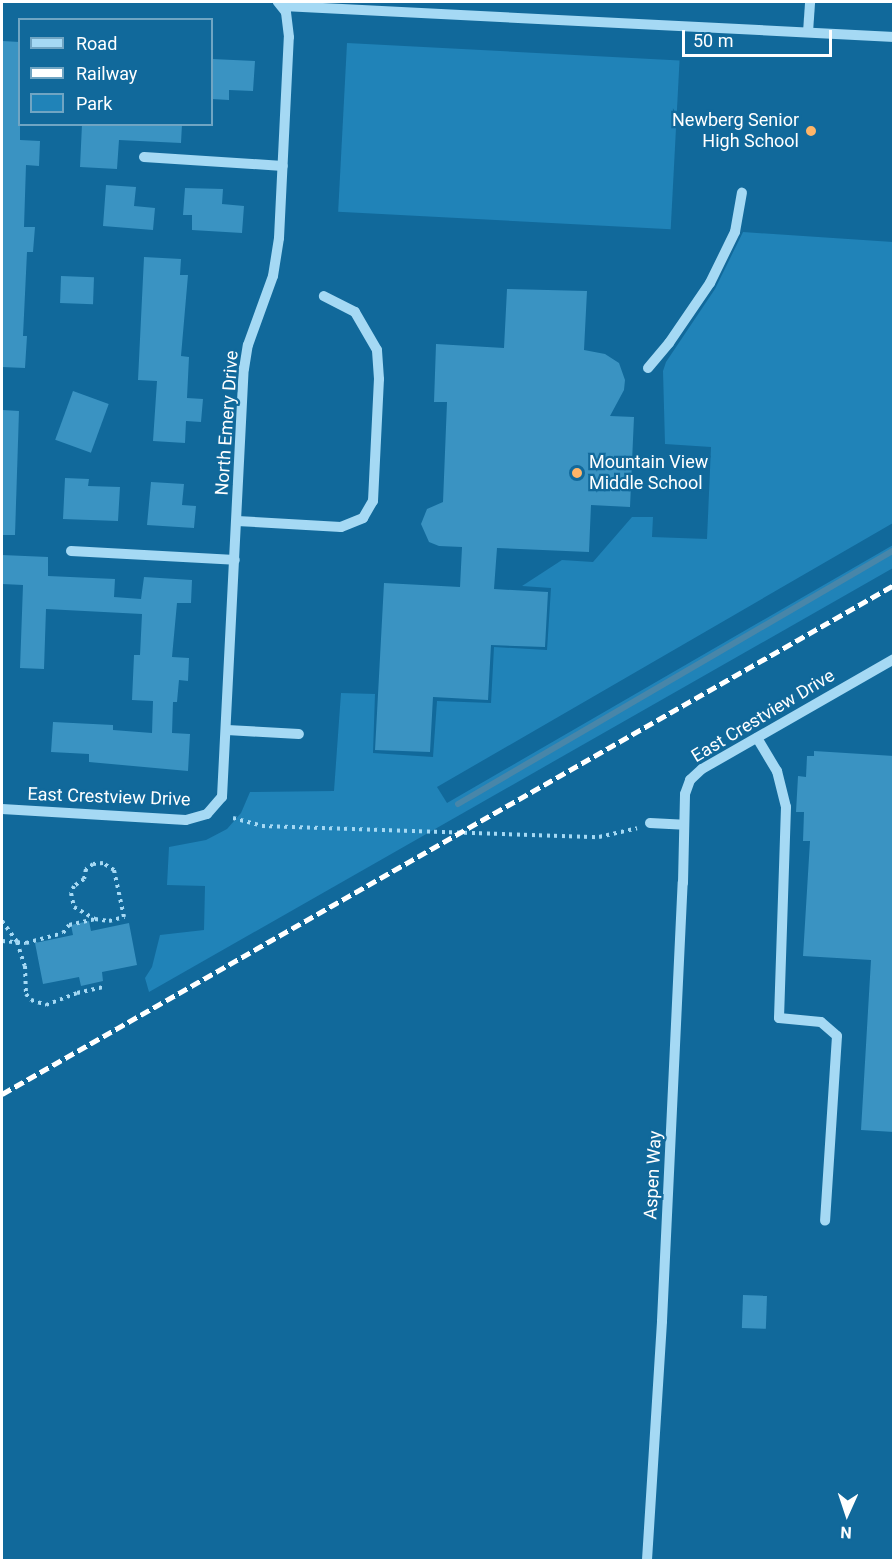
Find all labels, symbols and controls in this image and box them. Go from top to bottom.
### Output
legend [18,18,213,126]
scale bar [685,18,835,56]
text: 50 m [693,30,733,51]
text: Road [76,33,117,54]
text: Railway [76,63,137,84]
text: Park [76,93,112,114]
place label: Newberg Senior High School [672,110,799,152]
marker: Newberg Senior High School [804,124,818,138]
street label: North Emery Drive [211,350,243,496]
place label: Mountain View Middle School [589,452,708,494]
marker: Mountain View Middle School [570,466,584,480]
street label: East Crestview Drive [688,665,838,767]
street label: East Crestview Drive [27,783,191,811]
street label: Aspen Way [640,1130,666,1220]
north arrow [817,1484,877,1544]
text: N [840,1523,852,1542]

